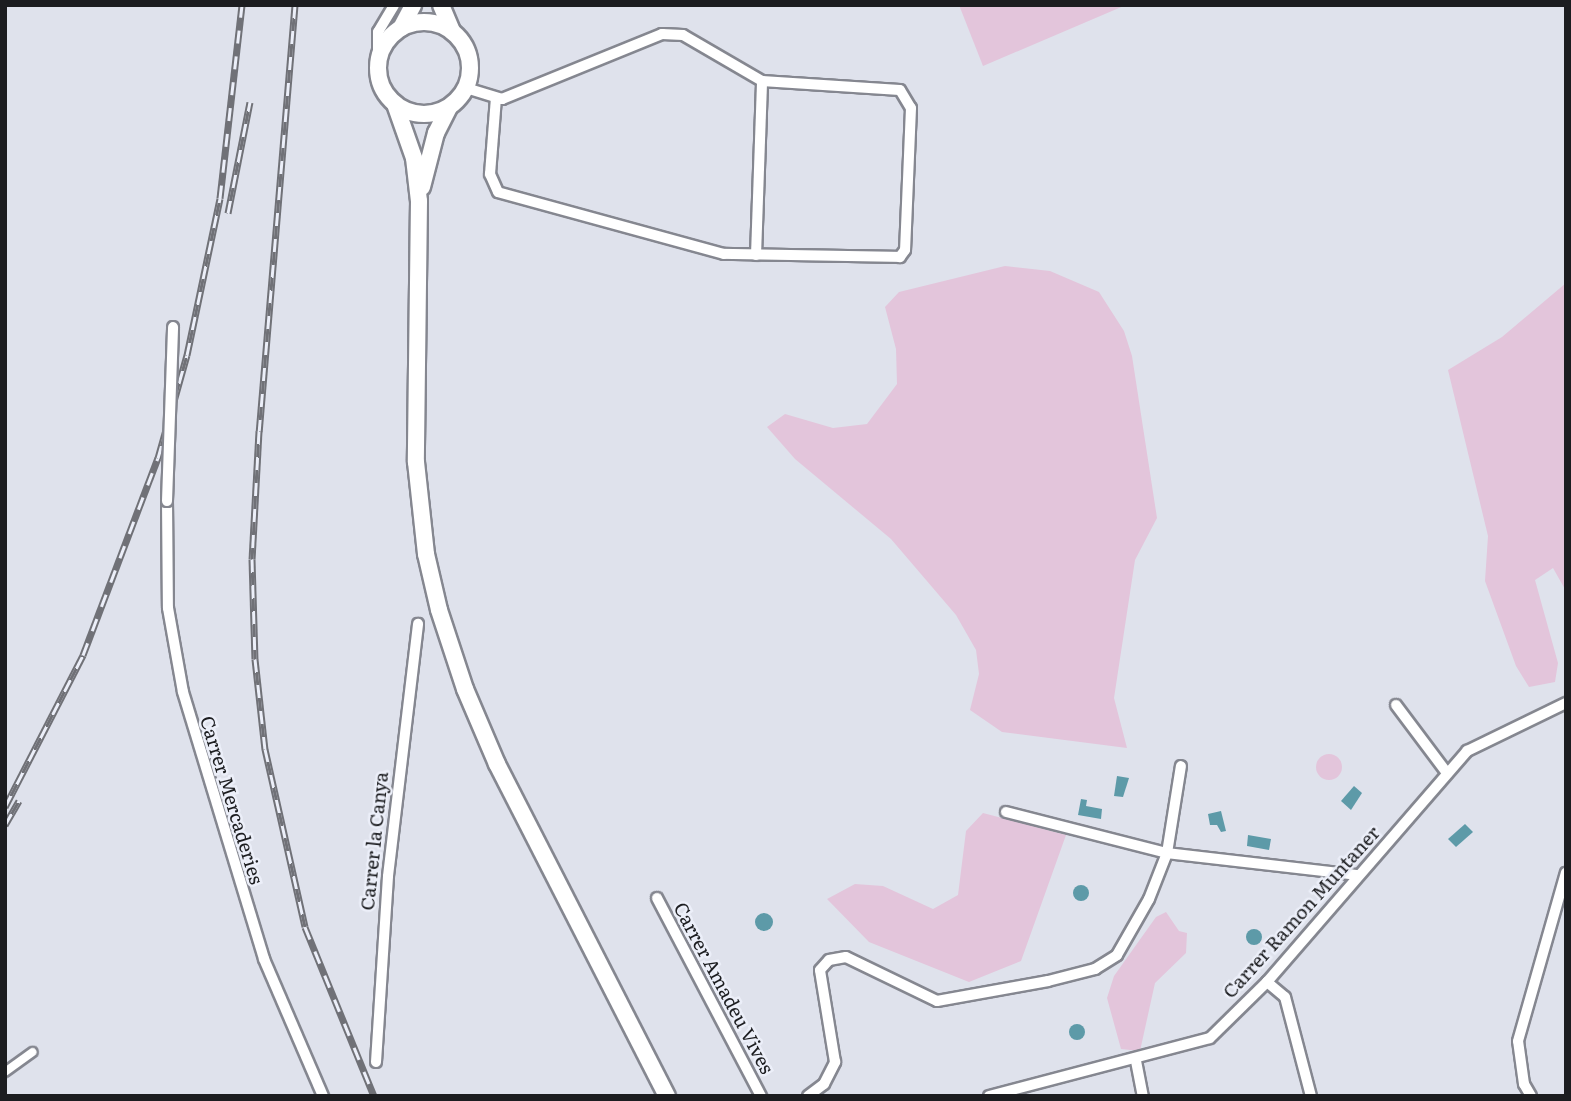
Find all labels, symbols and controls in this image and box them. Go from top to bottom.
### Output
street label: Carrer Mercaderies [196,713,268,887]
street label: Carrer la Canya [355,771,393,911]
street label: Carrer Ramon Muntaner [1218,821,1384,1003]
street label: Carrer Amadeu Vives [669,898,779,1078]

